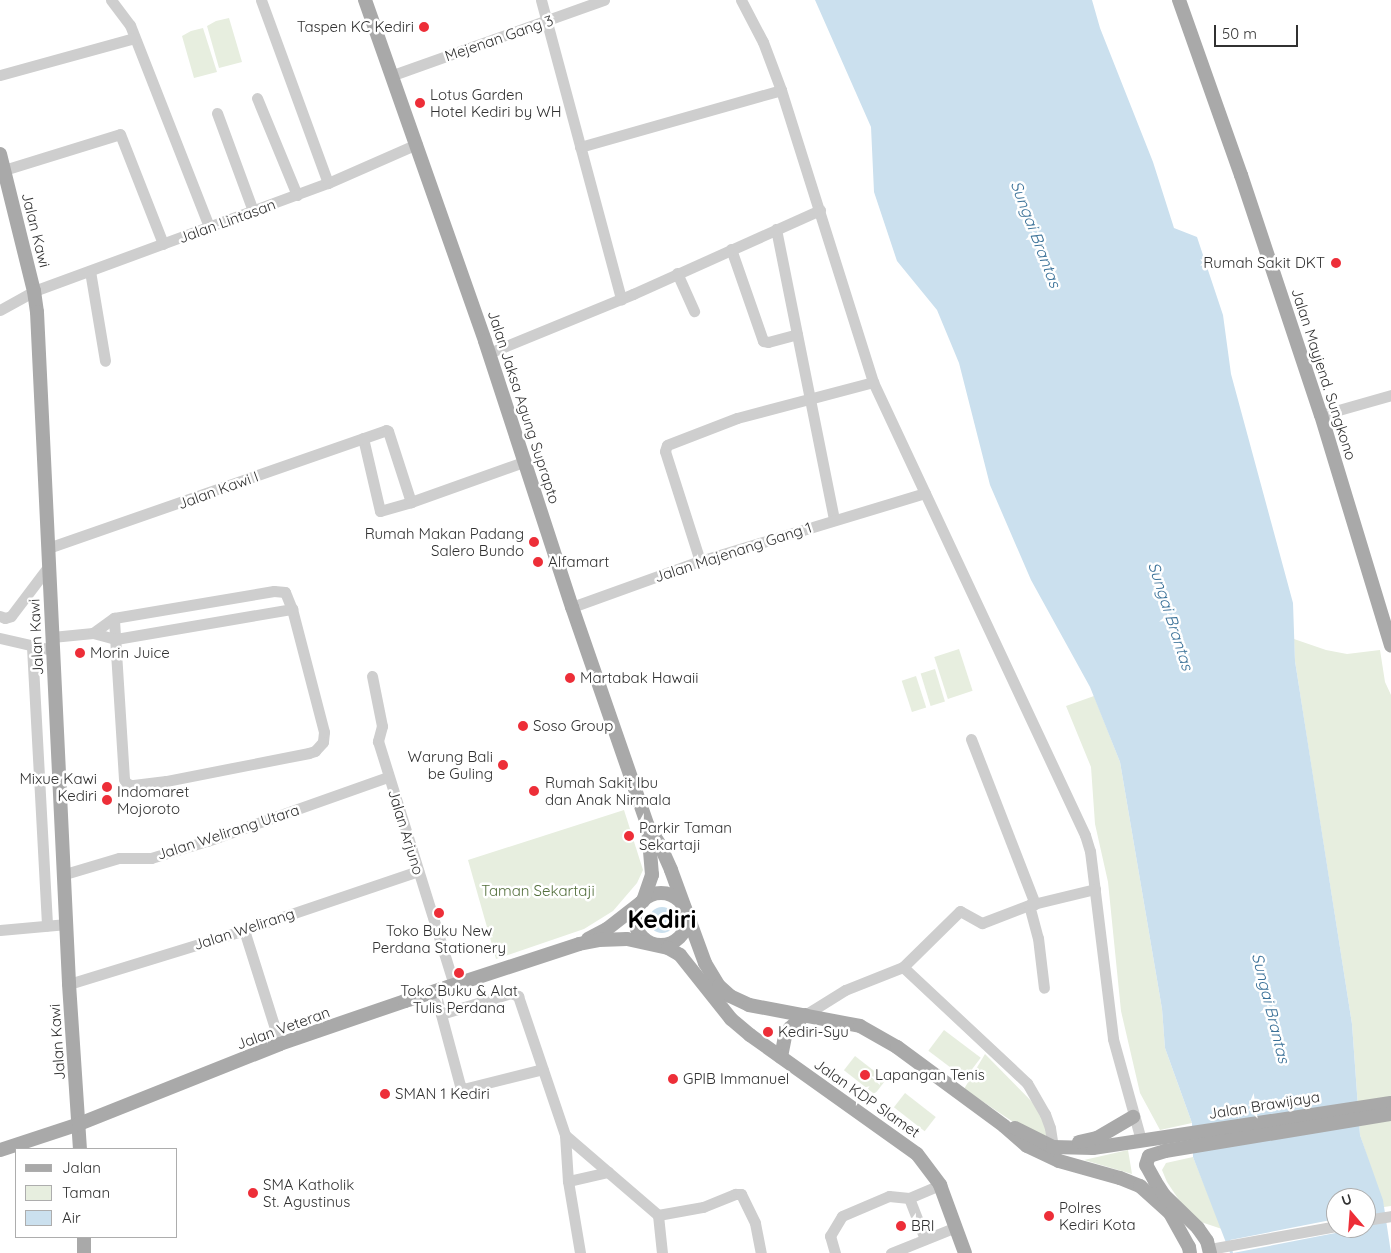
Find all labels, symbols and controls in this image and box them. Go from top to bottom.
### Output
street label: Mejenan Gang 3 [442,11,556,65]
scale bar [1216,15,1300,47]
place label: Taspen KC Kediri [297,18,414,36]
marker: Taspen KC Kediri [418,21,430,33]
text: 50 m [1222,24,1257,43]
place label: Lotus Garden Hotel Kediri by WH [430,85,562,120]
marker: Lotus Garden Hotel Kediri by WH [414,97,426,109]
water label: Sungai Brantas [1007,178,1065,290]
street label: Jalan Kawi [18,191,54,269]
street label: Jalan Lintasan [176,195,278,247]
place label: Rumah Sakit DKT [1203,254,1325,272]
marker: Rumah Sakit DKT [1329,256,1343,270]
street label: Jalan Mayjend. Sungkono [1288,286,1360,462]
street label: Jalan Jaksa Agung Suprapto [484,308,564,506]
street label: Jalan Kawi I [175,467,261,513]
street label: Jalan Majenang Gang 1 [652,518,814,586]
place label: Rumah Makan Padang Salero Bundo [365,524,524,559]
marker: Rumah Makan Padang Salero Bundo [528,536,540,548]
place label: Alfamart [548,553,609,571]
marker: Alfamart [532,556,544,568]
water label: Sungai Brantas [1144,559,1198,673]
street label: Jalan Kawi [25,598,47,676]
place label: Morin Juice [90,644,170,662]
marker: Morin Juice [74,647,86,659]
place label: Martabak Hawaii [580,669,698,687]
marker: Martabak Hawaii [564,672,576,684]
place label: Soso Group [533,717,613,735]
marker: Soso Group [517,720,529,732]
place label: Warung Bali be Guling [408,747,493,782]
marker: Warung Bali be Guling [497,759,509,771]
place label: Mixue Kawi Kediri [19,769,97,804]
place label: Rumah Sakit Ibu dan Anak Nirmala [545,773,671,808]
marker: Mixue Kawi Kediri [101,781,113,793]
place label: Indomaret Mojoroto [117,782,189,817]
marker: Rumah Sakit Ibu dan Anak Nirmala [527,784,541,798]
street label: Jalan Arjuno [384,787,428,877]
marker: Indomaret Mojoroto [101,794,113,806]
street label: Jalan Welirang Utara [154,800,302,864]
place label: Parkir Taman Sekartaji [639,818,732,853]
marker: Parkir Taman Sekartaji [623,830,635,842]
park label: Taman Sekartaji [481,882,595,900]
street label: Jalan Welirang [191,904,297,954]
district label: Kediri [628,904,696,934]
marker: Toko Buku New Perdana Stationery [433,907,445,919]
place label: Toko Buku New Perdana Stationery [372,921,506,956]
water label: Sungai Brantas [1248,951,1294,1065]
marker: Toko Buku & Alat Tulis Perdana [453,967,465,979]
place label: Toko Buku & Alat Tulis Perdana [400,981,518,1016]
street label: Jalan Kawi [45,1003,69,1081]
street label: Jalan Veteran [234,1003,332,1053]
place label: Kediri-Syu [778,1023,849,1041]
marker: Kediri-Syu [762,1026,774,1038]
street label: Jalan KDP Slamet [811,1055,923,1141]
place label: Lapangan Tenis [875,1066,985,1084]
marker: Lapangan Tenis [859,1069,871,1081]
place label: GPIB Immanuel [683,1070,789,1088]
marker: GPIB Immanuel [667,1073,679,1085]
place label: SMAN 1 Kediri [395,1085,490,1103]
street label: Jalan Brawijaya [1207,1087,1321,1123]
marker: SMAN 1 Kediri [379,1088,391,1100]
legend [15,1148,178,1238]
text: Jalan [62,1158,101,1177]
place label: SMA Katholik St. Agustinus [263,1175,354,1210]
text: Taman [62,1183,110,1202]
marker: SMA Katholik St. Agustinus [247,1187,259,1199]
north arrow [1326,1188,1376,1238]
text: U [1339,1190,1354,1210]
place label: Polres Kediri Kota [1059,1198,1136,1233]
text: Air [62,1208,81,1227]
marker: Polres Kediri Kota [1043,1210,1055,1222]
place label: BRI [911,1217,935,1235]
marker: BRI [895,1220,907,1232]

